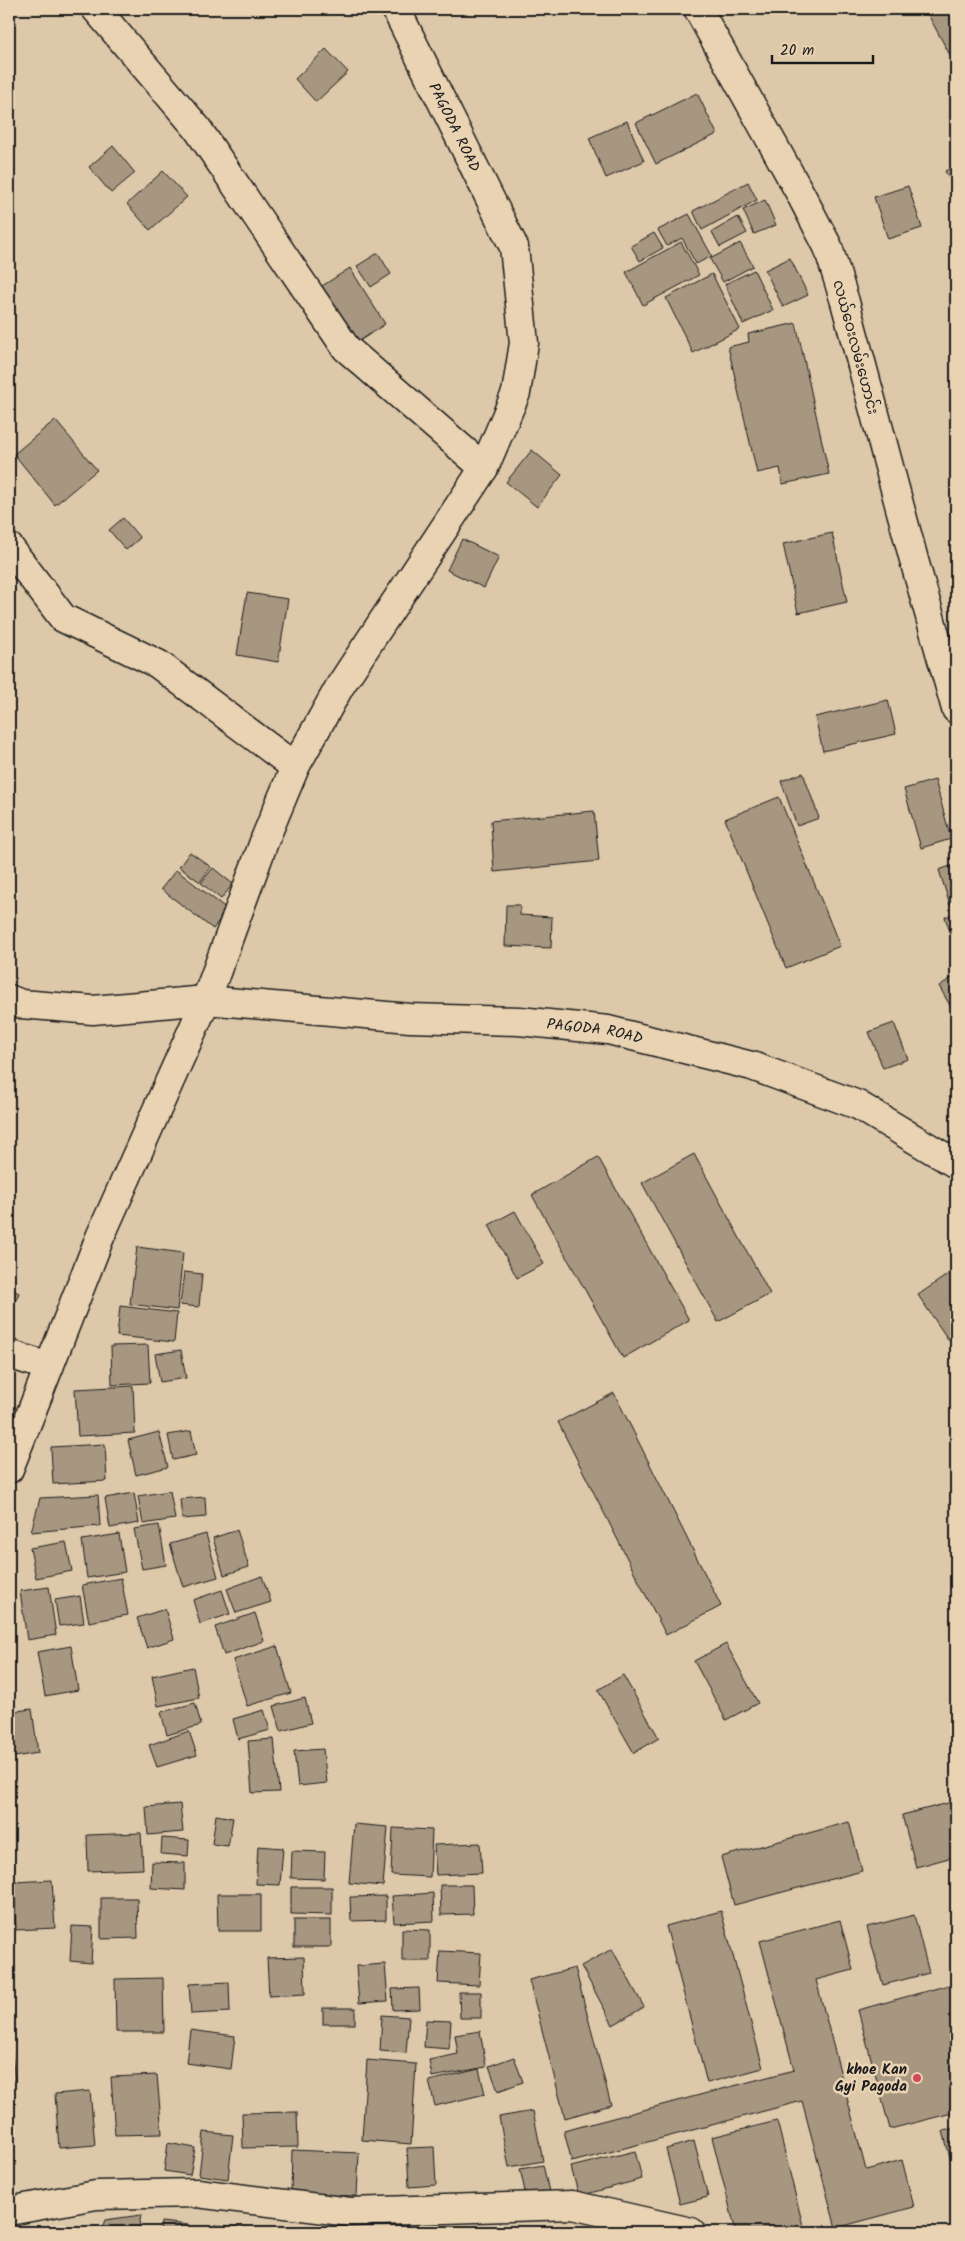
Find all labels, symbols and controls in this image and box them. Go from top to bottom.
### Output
scale bar [772,32,874,64]
text: 20 m [780,39,814,63]
street label: PAGODA ROAD [421,79,486,177]
street label: လယ်ဝေးလမ်းဟောင်း [826,277,885,417]
street label: PAGODA ROAD [545,1013,646,1051]
place label: khoe Kan Gyi Pagoda [835,2058,907,2099]
marker: khoe Kan Gyi Pagoda [911,2072,923,2084]

